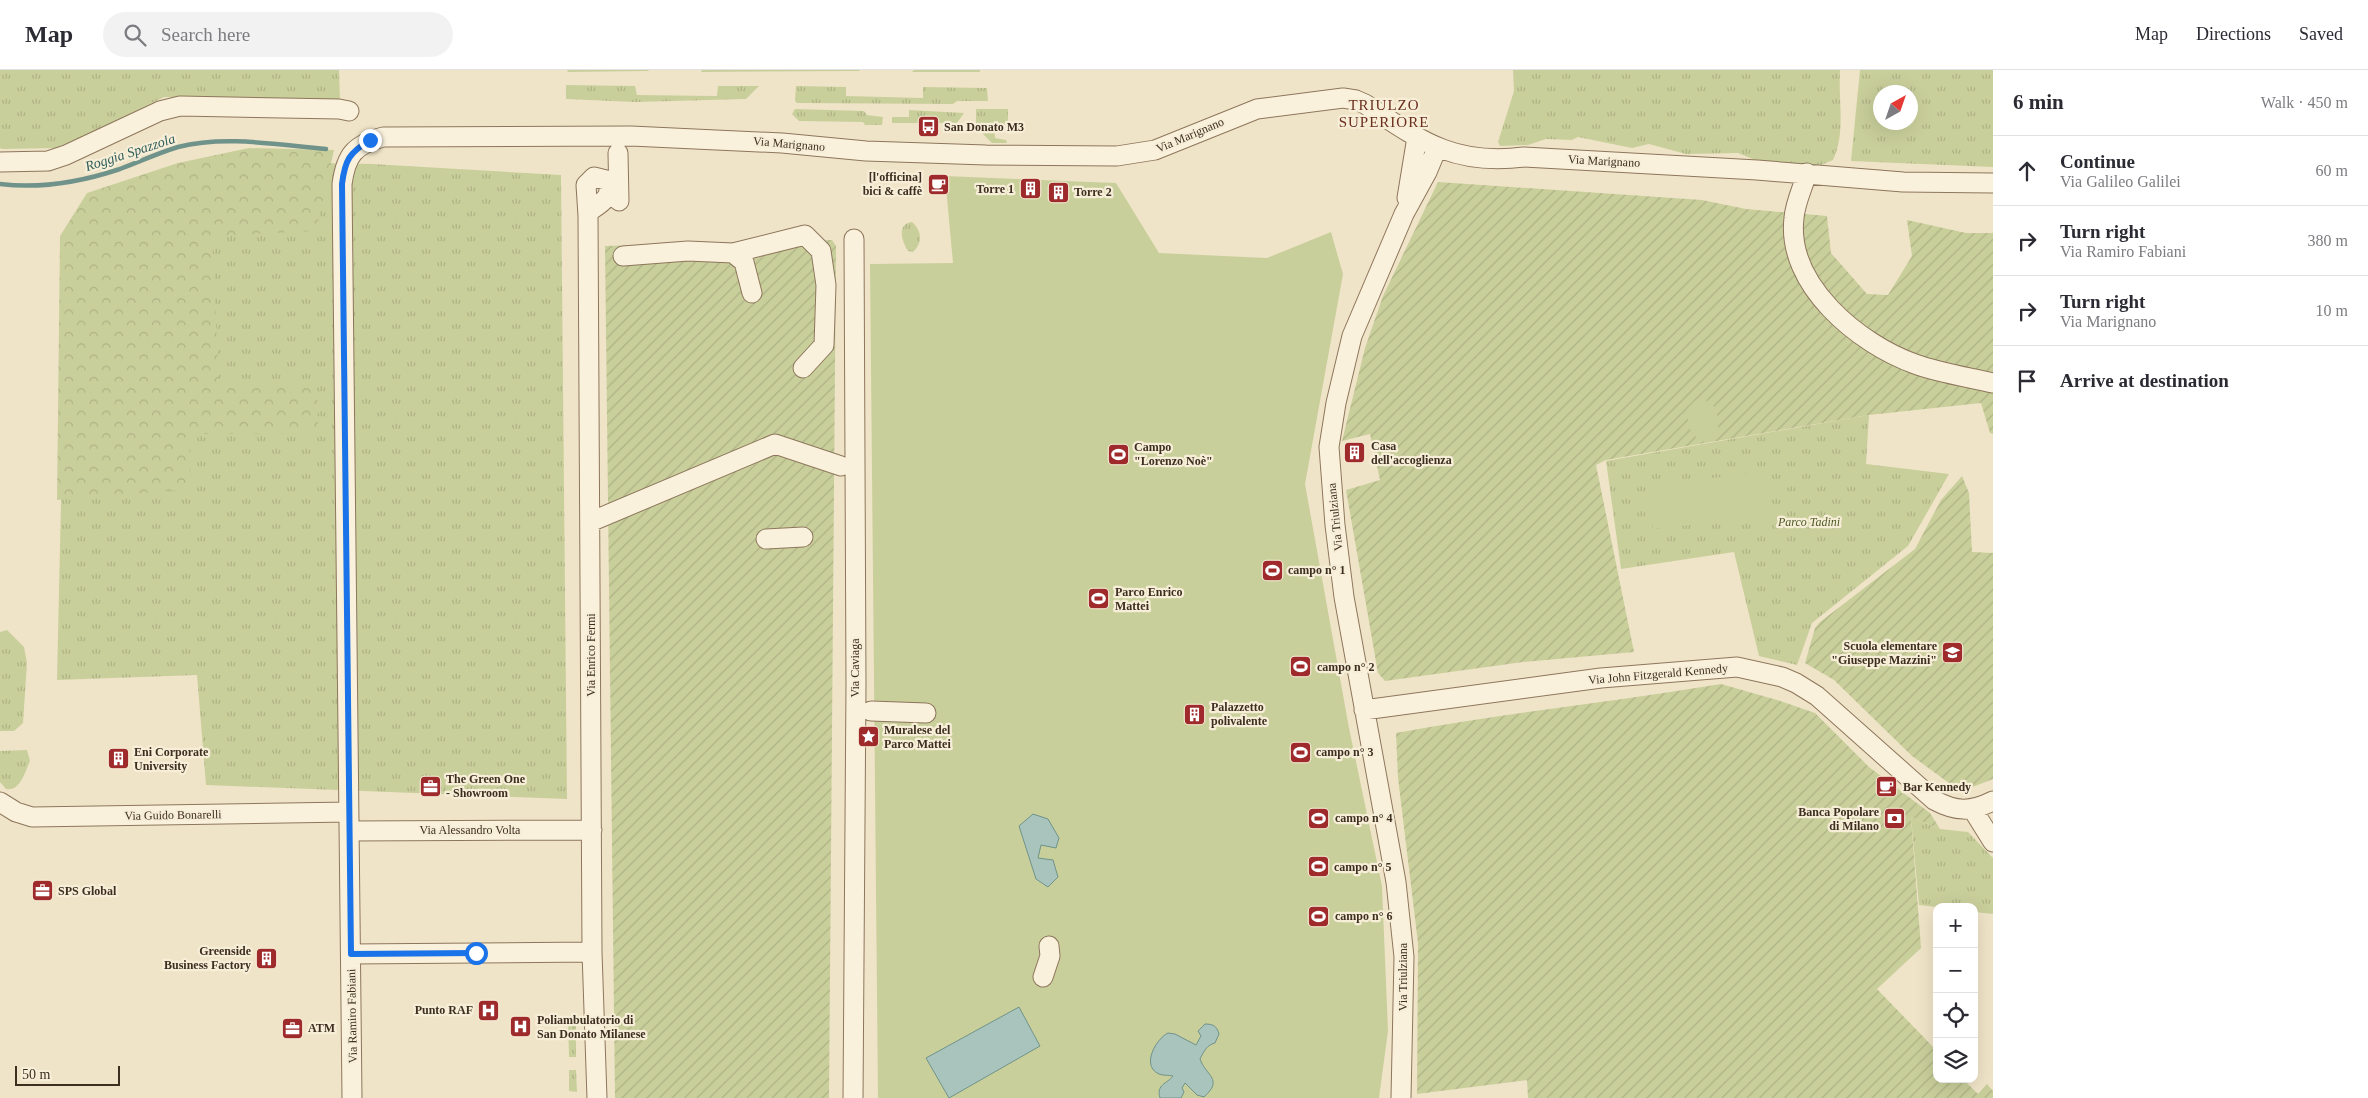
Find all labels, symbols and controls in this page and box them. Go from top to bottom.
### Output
search box [103,12,453,57]
text: Map [25,21,73,47]
icon: search [121,21,149,49]
text: Search here [161,24,250,45]
text: Map [2135,24,2168,44]
text: Directions [2196,24,2271,44]
text: Saved [2299,24,2343,44]
north arrow [1873,85,1918,130]
text: 6 min [2013,90,2064,114]
text: Walk · 450 m [2261,94,2348,111]
district label: TRIULZO SUPERIORE [1339,97,1429,130]
street label: Via Marignano [1154,114,1226,156]
bus stop icon: San Donato M3 [916,115,940,139]
place label: San Donato M3 [944,120,1024,134]
route end [359,129,382,152]
water label: Roggia Spazzola [82,131,177,174]
street label: Via Marignano [752,134,826,154]
text: Continue [2060,151,2135,172]
street label: Via Marignano [1568,152,1640,170]
icon: ahead [2013,157,2041,185]
text: 60 m [2316,162,2348,179]
place label: [l'officina] bici & caffè [863,170,923,198]
cafe icon: [l'officina] bici & caffè [926,172,950,196]
text: Via Galileo Galilei [2060,173,2181,190]
building icon: Torre 1 [1018,177,1042,201]
building icon: Torre 2 [1046,180,1070,204]
place label: Torre 1 [976,182,1014,196]
place label: Torre 2 [1074,185,1112,199]
text: Turn right [2060,221,2145,242]
icon: right [2013,227,2041,255]
text: 380 m [2308,232,2348,249]
text: Via Ramiro Fabiani [2060,243,2186,260]
text: Turn right [2060,291,2145,312]
icon: right [2013,297,2041,325]
text: 10 m [2316,302,2348,319]
text: Via Marignano [2060,313,2156,330]
icon: arrive [2013,367,2041,395]
text: Arrive at destination [2060,370,2229,391]
place label: Casa dell'accoglienza [1371,439,1452,467]
place label: Campo "Lorenzo Noè" [1134,440,1213,468]
building icon: Casa dell'accoglienza [1343,441,1367,465]
sports icon: Campo "Lorenzo Noè" [1106,442,1130,466]
street label: Via Triulziana [1324,482,1346,552]
park label: Parco Tadini [1777,515,1840,529]
sports icon: campo n° 1 [1260,558,1284,582]
place label: campo n° 1 [1288,563,1345,577]
place label: Parco Enrico Mattei [1115,585,1182,613]
sports icon: Parco Enrico Mattei [1087,587,1111,611]
street label: Via Enrico Fermi [584,613,598,697]
street label: Via Caviaga [848,638,862,697]
place label: Scuola elementare "Giuseppe Mazzini" [1831,639,1938,667]
school or university icon: Scuola elementare "Giuseppe Mazzini" [1941,641,1965,665]
sports icon: campo n° 2 [1289,655,1313,679]
place label: campo n° 2 [1317,660,1374,674]
street label: Via John Fitzgerald Kennedy [1588,661,1728,687]
place label: Palazzetto polivalente [1211,700,1268,728]
building icon: Palazzetto polivalente [1183,702,1207,726]
place label: Muralese del Parco Mattei [884,723,951,751]
place icon: Muralese del Parco Mattei [856,725,880,749]
sports icon: campo n° 3 [1288,740,1312,764]
place label: Eni Corporate University [134,745,209,773]
place label: campo n° 3 [1316,745,1373,759]
building icon: Eni Corporate University [106,747,130,771]
place label: The Green One - Showroom [446,772,526,800]
office icon: The Green One - Showroom [418,774,442,798]
cafe icon: Bar Kennedy [1875,775,1899,799]
place label: Bar Kennedy [1903,780,1971,794]
place label: Banca Popolare di Milano [1798,805,1880,833]
sports icon: campo n° 4 [1307,806,1331,830]
street label: Via Guido Bonarelli [124,807,222,823]
bank icon: Banca Popolare di Milano [1883,807,1907,831]
place label: campo n° 4 [1335,811,1392,825]
street label: Via Alessandro Volta [420,823,521,837]
sports icon: campo n° 5 [1306,855,1330,879]
place label: campo n° 5 [1334,860,1391,874]
office icon: SPS Global [30,879,54,903]
place label: SPS Global [58,884,117,898]
map controls [1933,903,1978,1083]
button: + [1933,903,1978,948]
sports icon: campo n° 6 [1307,904,1331,928]
place label: campo n° 6 [1335,909,1392,923]
route start [465,942,488,965]
street label: Via Triulziana [1396,942,1410,1011]
place label: Greenside Business Factory [164,944,252,972]
building icon: Greenside Business Factory [255,946,279,970]
button: − [1933,948,1978,993]
street label: Via Ramiro Fabiani [344,968,360,1063]
button: locate [1933,993,1978,1038]
hospital icon: Punto RAF [477,998,501,1022]
place label: Punto RAF [415,1003,473,1017]
place label: Poliambulatorio di San Donato Milanese [537,1013,646,1041]
hospital icon: Poliambulatorio di San Donato Milanese [509,1015,533,1039]
office icon: ATM [280,1016,304,1040]
place label: ATM [308,1021,335,1035]
button: layers [1933,1038,1978,1083]
scale bar [15,1063,120,1086]
text: 50 m [22,1067,50,1082]

